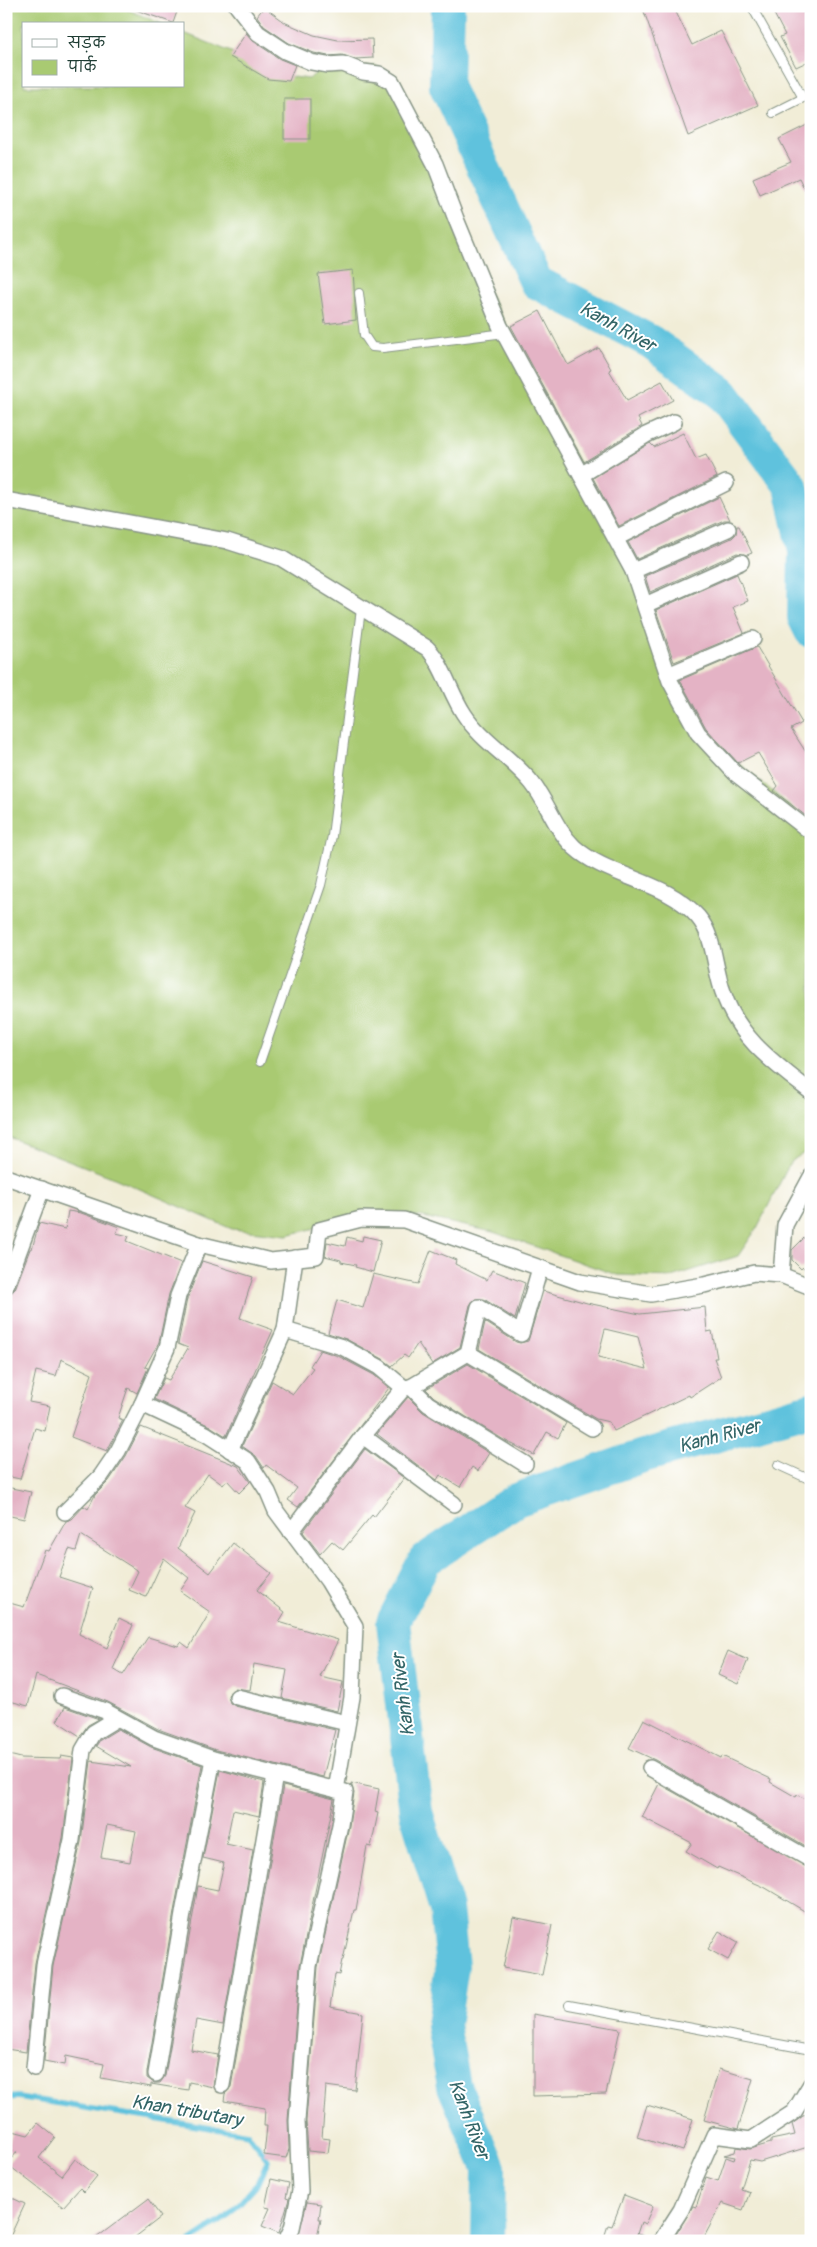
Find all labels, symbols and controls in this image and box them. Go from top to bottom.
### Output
legend [22,22,185,88]
text: सड़क [67,34,106,53]
text: पार्क [67,55,98,77]
water label: Kanh River [575,296,662,359]
water label: Kanh River [676,1413,765,1458]
water label: Kanh River [386,1650,420,1738]
water label: Kanh River [443,2076,496,2165]
water label: Khan tributary [130,2089,247,2133]

